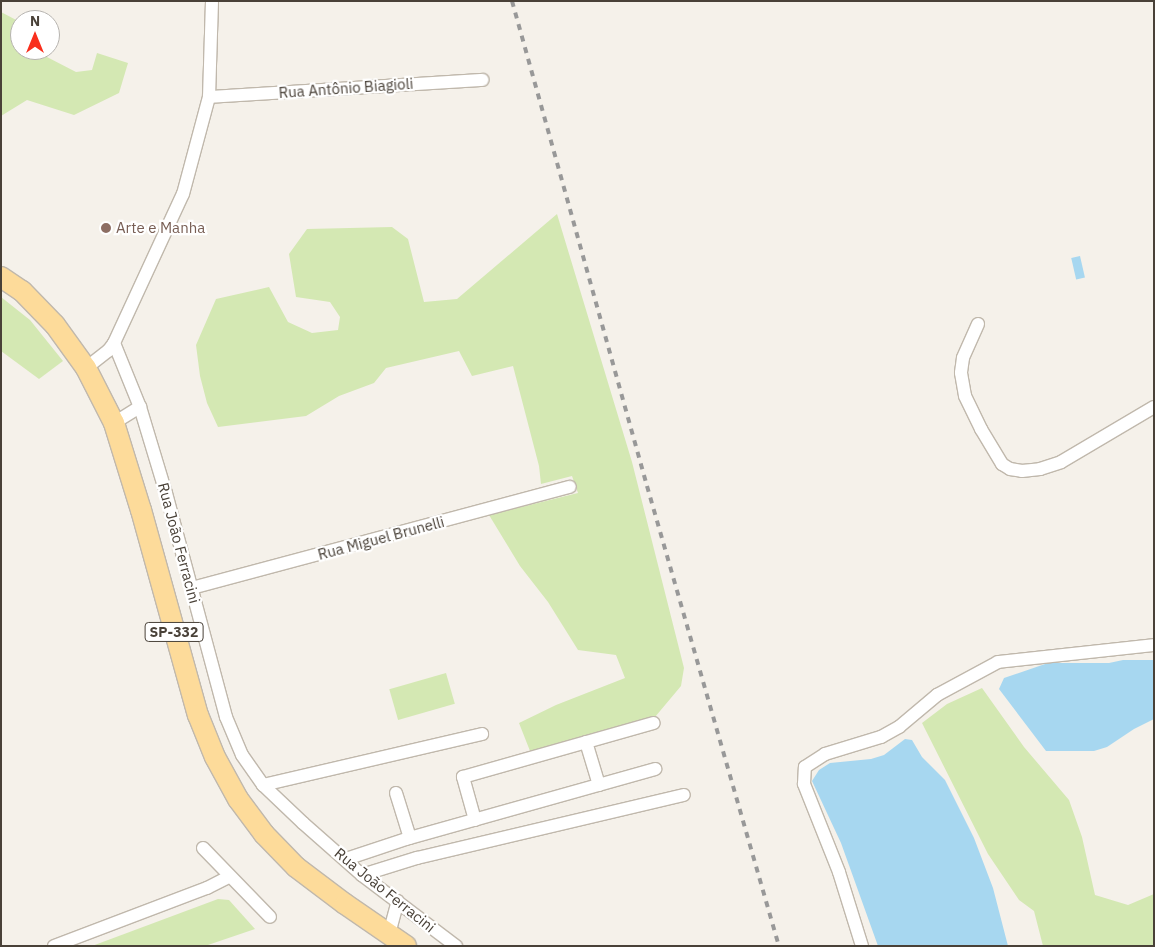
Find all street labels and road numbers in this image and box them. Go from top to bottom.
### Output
street label: Rua Antônio Biagioli [278,74,414,102]
street label: Rua João Ferracini [154,481,204,605]
street label: Rua Miguel Brunelli [316,512,446,564]
road number: SP-332 [144,620,204,644]
street label: Rua João Ferracini [331,844,439,936]

